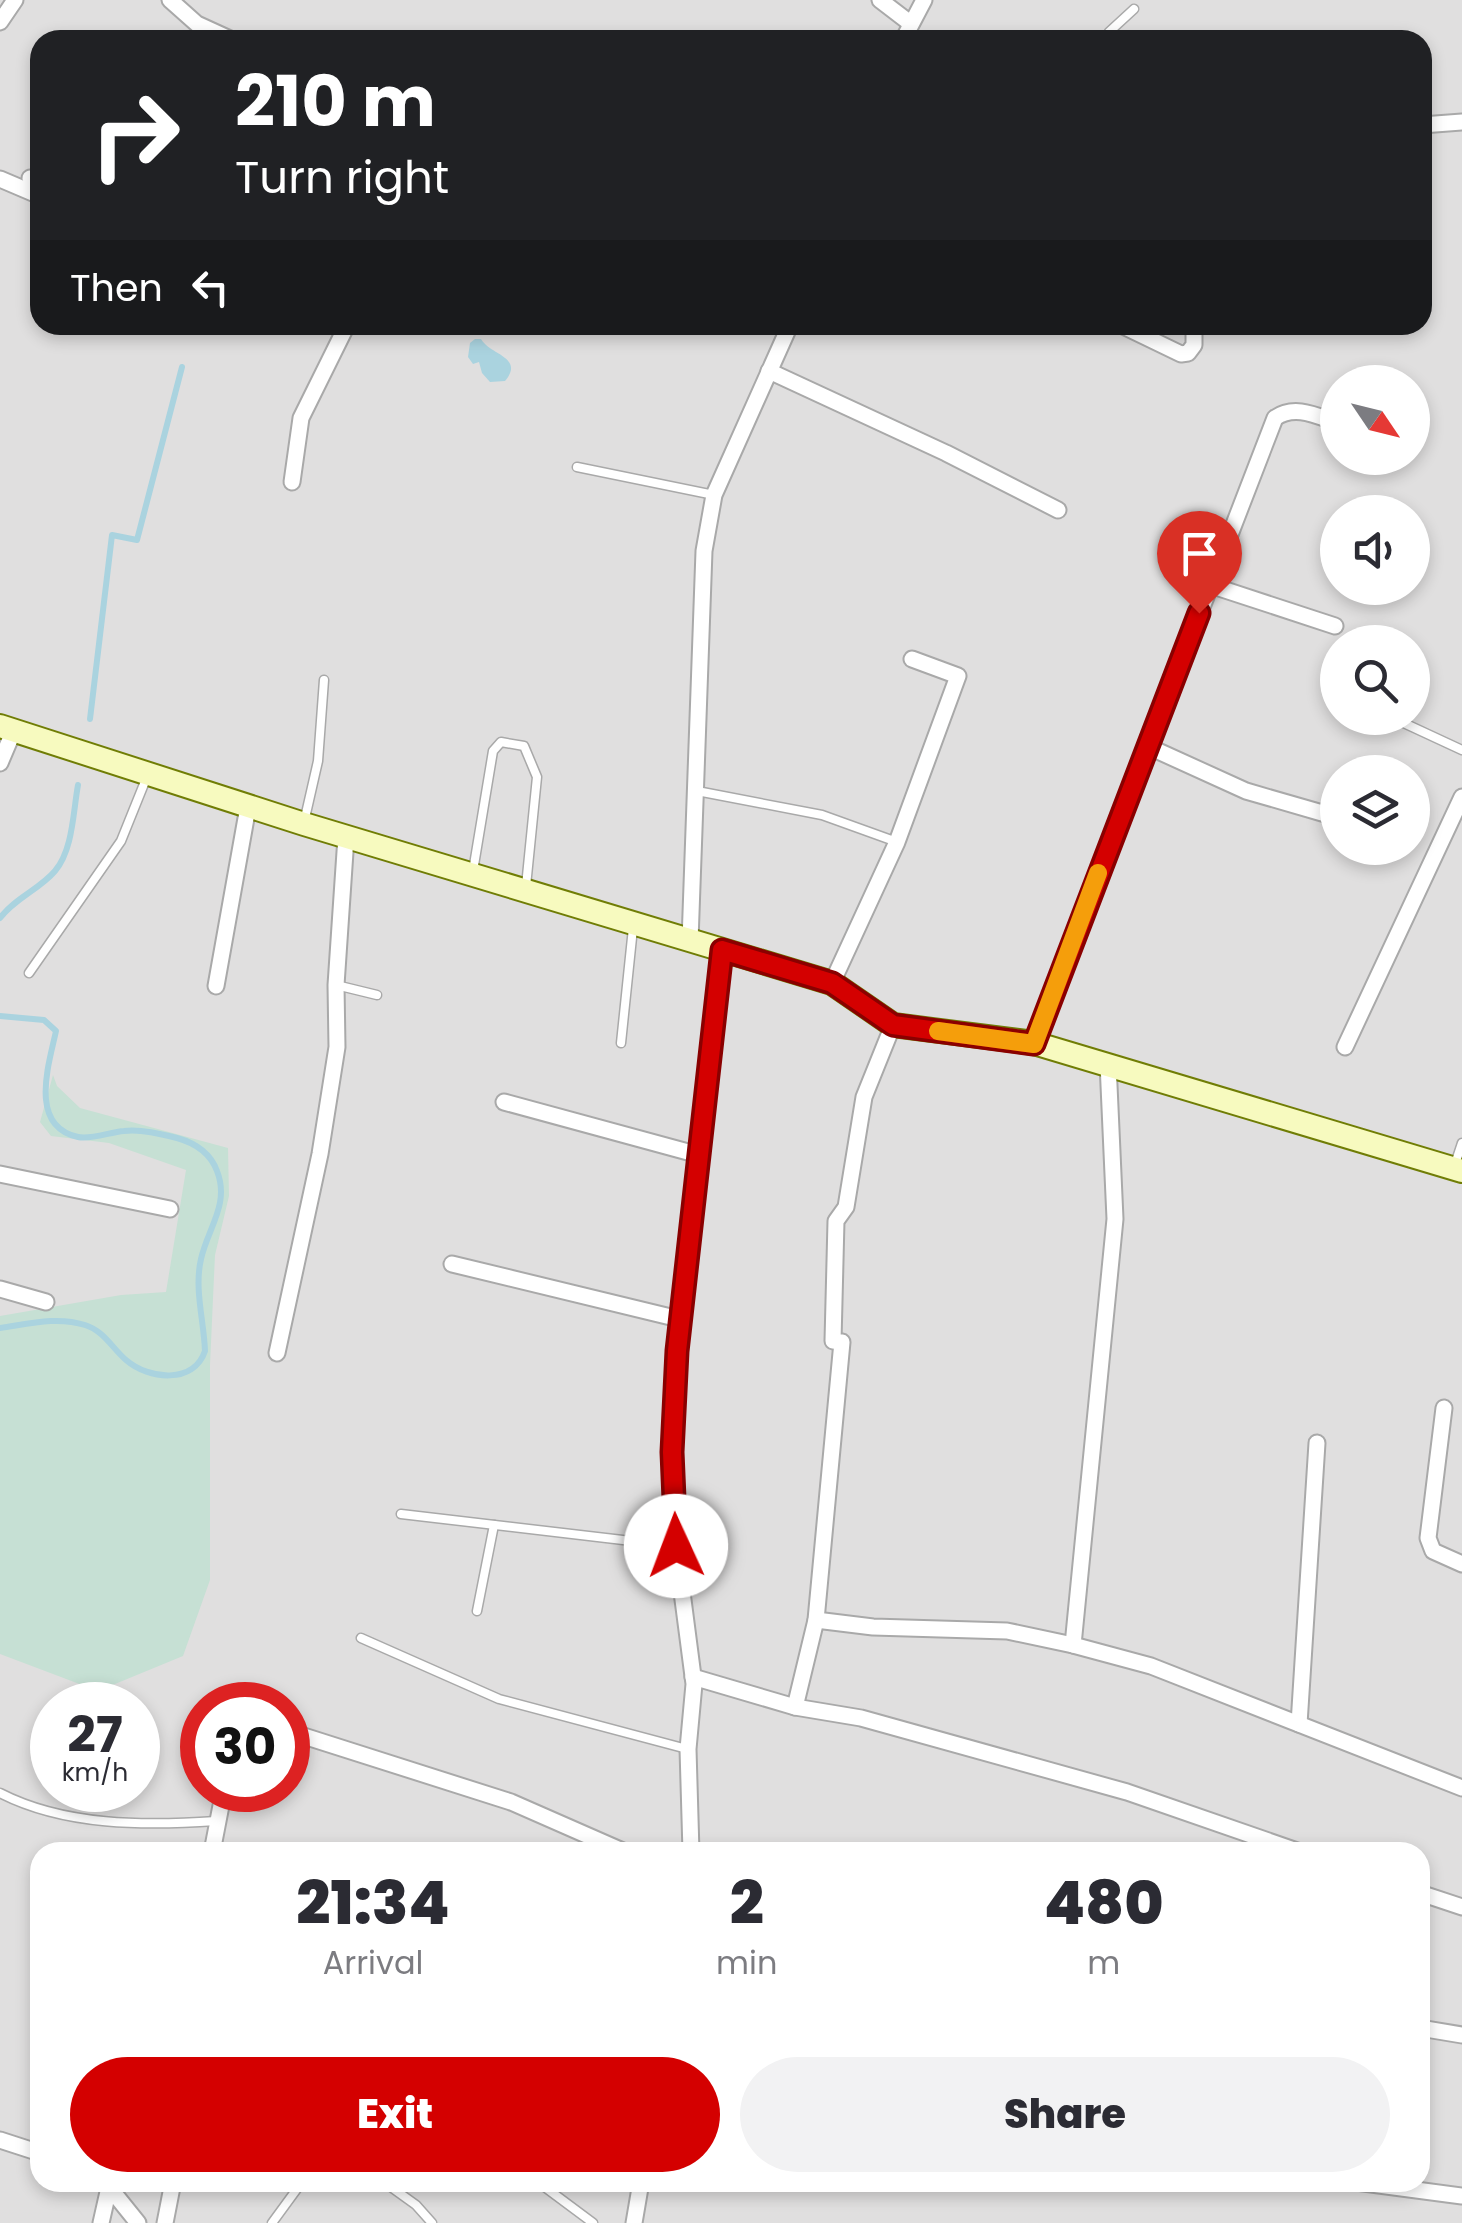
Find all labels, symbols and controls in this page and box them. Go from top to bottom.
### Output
text: 210 m [235,52,436,151]
icon: right [70,70,200,200]
text: Turn right [235,146,449,209]
icon: left [183,260,238,315]
text: Then [70,261,163,314]
north arrow [1320,365,1430,475]
map controls [1320,365,1430,865]
button: sound [1320,495,1430,605]
pin [1157,511,1242,614]
icon: arrive [1172,526,1227,581]
button: search [1320,625,1430,735]
button: layers [1320,755,1430,865]
position arrow [624,1494,728,1598]
speed limit sign: 30 [180,1682,310,1812]
text: 27 [67,1699,123,1770]
text: km/h [62,1755,128,1790]
text: 21:34 [296,1861,450,1945]
text: 2 [730,1861,764,1945]
text: 480 [1044,1861,1164,1945]
text: Arrival [323,1940,423,1985]
text: min [716,1940,777,1985]
text: m [1087,1940,1120,1985]
button: Exit [70,2057,720,2172]
button: Share [740,2057,1390,2172]

